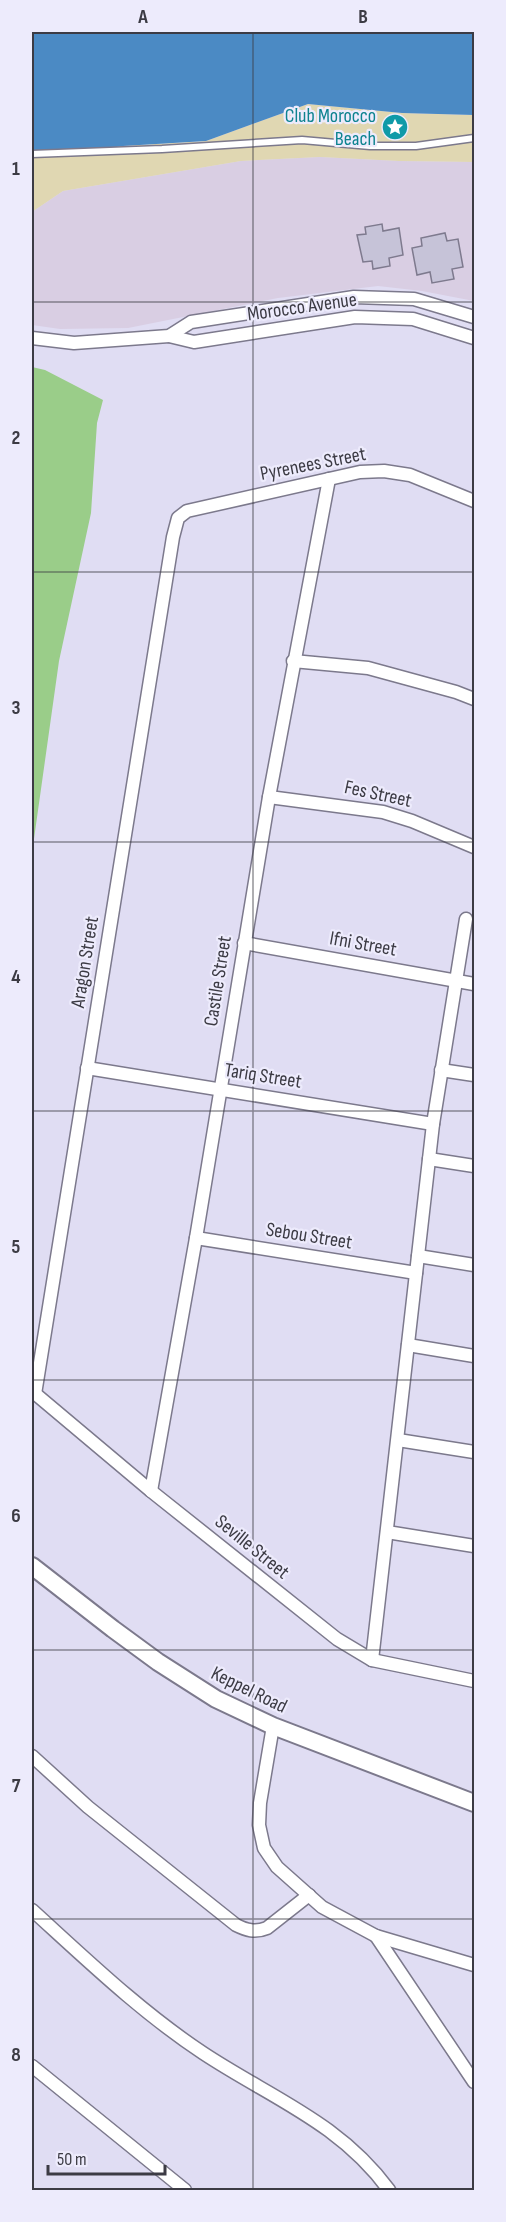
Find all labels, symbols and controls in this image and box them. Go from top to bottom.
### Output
text: A [137,5,148,29]
text: B [358,5,368,29]
place label: Club Morocco Beach [285,104,376,151]
place icon: Club Morocco Beach [380,112,410,142]
text: 1 [12,157,20,181]
street label: Morocco Avenue [246,287,358,327]
text: 2 [12,426,20,450]
street label: Pyrenees Street [258,442,368,486]
text: 3 [12,696,21,720]
street label: Fes Street [342,775,414,813]
street label: Aragon Street [66,915,104,1010]
street label: Ifni Street [328,926,398,962]
street label: Castile Street [199,934,237,1028]
text: 4 [11,965,21,989]
street label: Tariq Street [223,1058,303,1094]
street label: Sebou Street [264,1217,354,1255]
text: 5 [12,1235,21,1259]
text: 6 [11,1504,21,1528]
street label: Seville Street [210,1510,294,1584]
street label: Keppel Road [207,1661,291,1719]
text: 7 [12,1774,21,1798]
text: 8 [11,2043,21,2067]
scale bar [48,2138,165,2176]
text: 50 m [57,2149,87,2170]

